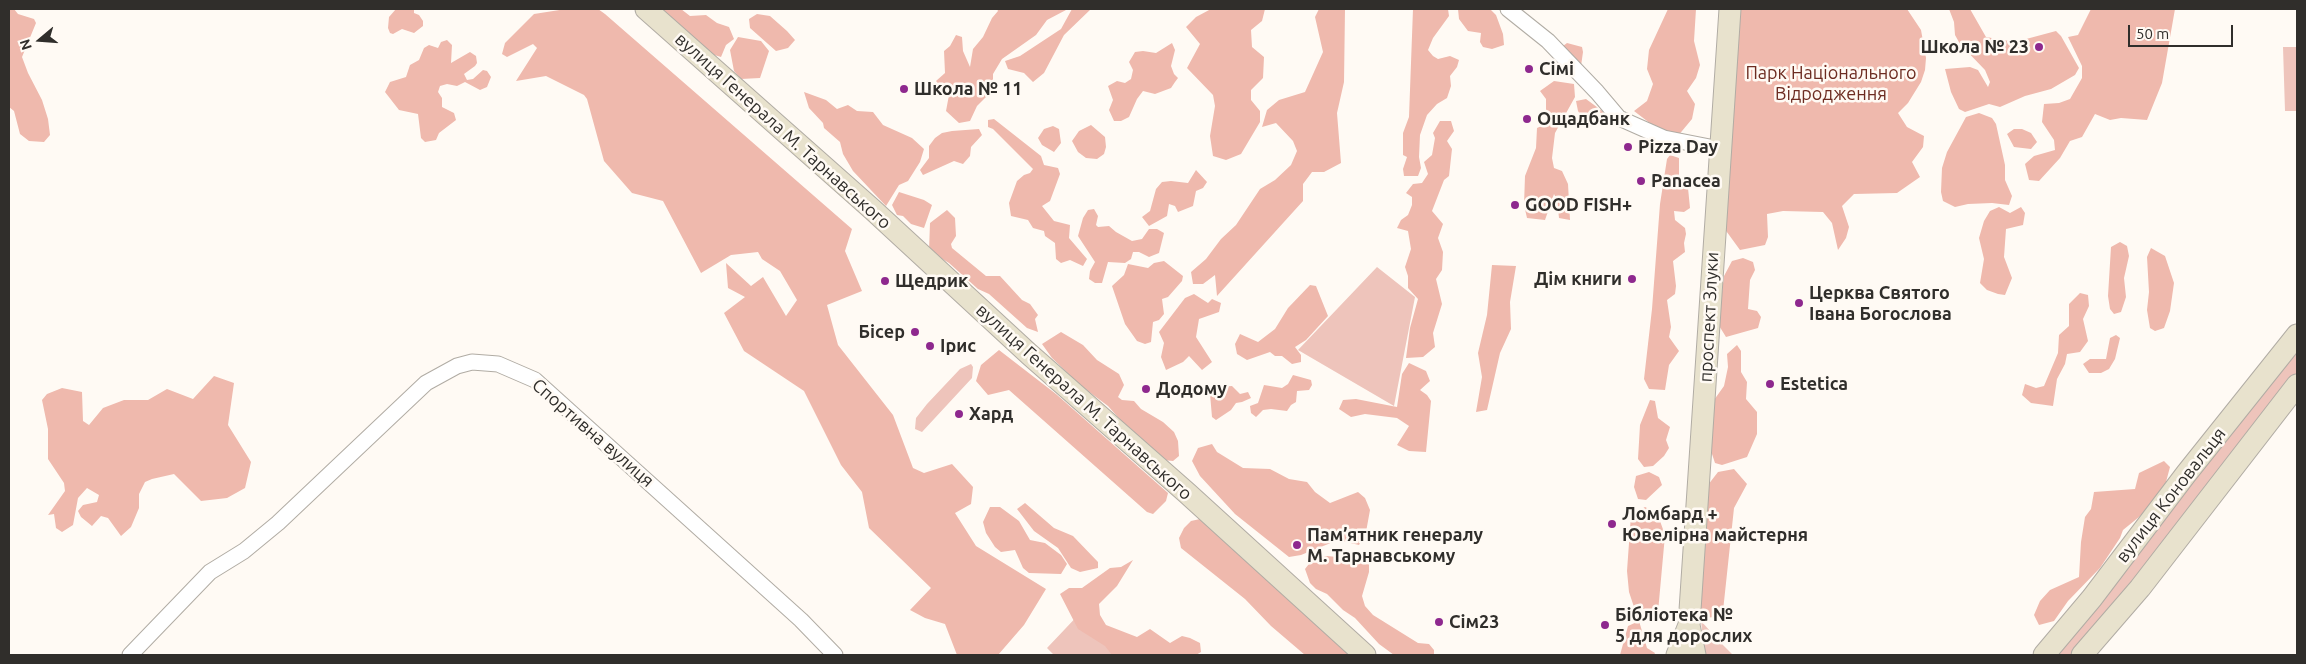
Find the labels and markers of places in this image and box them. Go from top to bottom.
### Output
place label: Школа № 23 [1921,36,2029,58]
marker: Школа № 23 [2033,41,2045,53]
place label: Сімі [1539,58,1574,80]
marker: Сімі [1523,63,1535,75]
place label: Школа № 11 [914,78,1022,100]
marker: Школа № 11 [898,83,910,95]
place label: Ощадбанк [1537,108,1630,130]
marker: Ощадбанк [1521,113,1533,125]
place label: Pizza Day [1638,136,1718,158]
marker: Pizza Day [1622,141,1634,153]
place label: Panacea [1651,170,1721,192]
marker: Panacea [1635,175,1647,187]
place label: GOOD FISH+ [1525,194,1632,216]
marker: GOOD FISH+ [1509,199,1521,211]
place label: Дім книги [1534,268,1622,290]
place label: Щедрик [895,270,968,292]
marker: Дім книги [1626,273,1638,285]
marker: Щедрик [879,275,891,287]
place label: Церква Святого Івана Богослова [1809,282,1952,324]
marker: Церква Святого Івана Богослова [1793,297,1805,309]
place label: Бісер [858,321,905,343]
marker: Бісер [909,326,921,338]
place label: Ірис [940,335,976,357]
marker: Ірис [924,340,936,352]
place label: Estetica [1780,373,1848,395]
place label: Додому [1156,378,1227,400]
marker: Estetica [1764,378,1776,390]
marker: Додому [1140,383,1152,395]
place label: Хард [969,403,1013,425]
marker: Хард [953,408,965,420]
place label: Ломбард + Ювелірна майстерня [1622,503,1808,546]
marker: Ломбард + Ювелірна майстерня [1606,518,1618,530]
place label: Пам’ятник генералу М. Тарнавському [1307,524,1483,566]
marker: Пам’ятник генералу М. Тарнавському [1291,539,1303,551]
place label: Бібліотека № 5 для дорослих [1615,604,1752,646]
place label: Сім23 [1449,611,1499,633]
marker: Сім23 [1433,616,1445,628]
marker: Бібліотека № 5 для дорослих [1599,619,1611,631]

